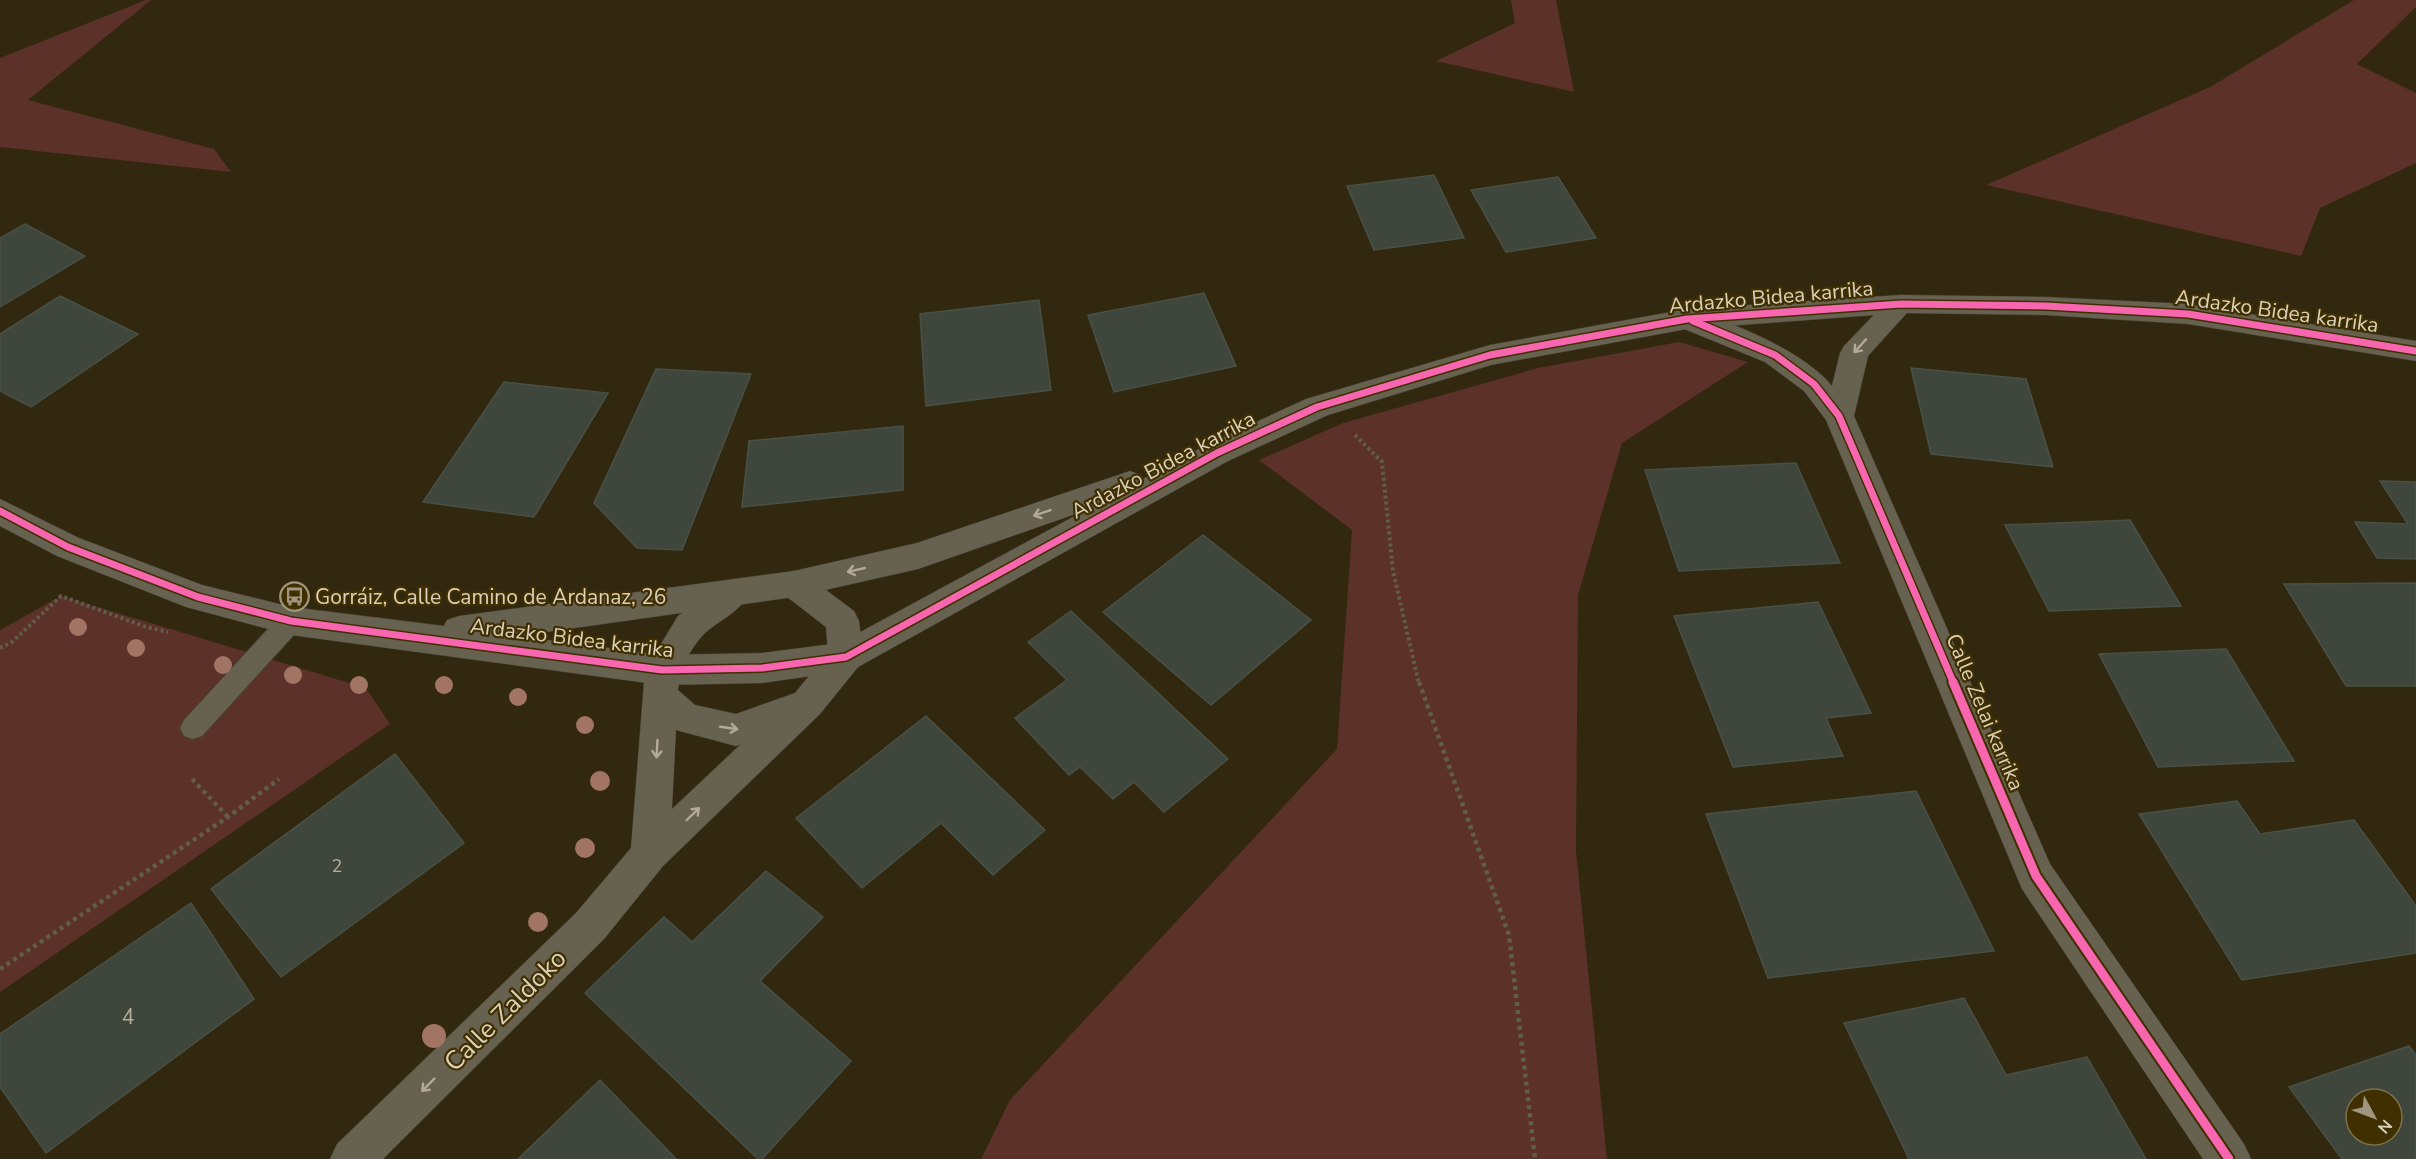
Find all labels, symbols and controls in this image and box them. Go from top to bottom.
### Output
street label: Ardazko Bidea karrika [1668,274,1874,320]
street label: Ardazko Bidea karrika [2174,283,2380,339]
one-way arrow [1854,338,1868,354]
street label: Ardazko Bidea karrika [1066,404,1260,526]
one-way arrow [1033,509,1052,520]
one-way arrow [847,565,866,577]
bus stop icon: Gorráiz, Calle Camino de Ardanaz, 26 [278,581,310,613]
place label: Gorráiz, Calle Camino de Ardanaz, 26 [315,583,666,611]
street label: Ardazko Bidea karrika [469,612,675,664]
street label: Calle Zelai karrika [1939,629,2031,795]
one-way arrow [719,722,738,733]
one-way arrow [651,739,662,759]
one-way arrow [685,806,700,821]
house number: 2 [332,854,342,878]
street label: Calle Zaldoko [436,941,574,1079]
house number: 4 [122,1003,134,1031]
one-way arrow [421,1078,436,1092]
north arrow [2344,1087,2404,1147]
text: N [2372,1114,2397,1138]

